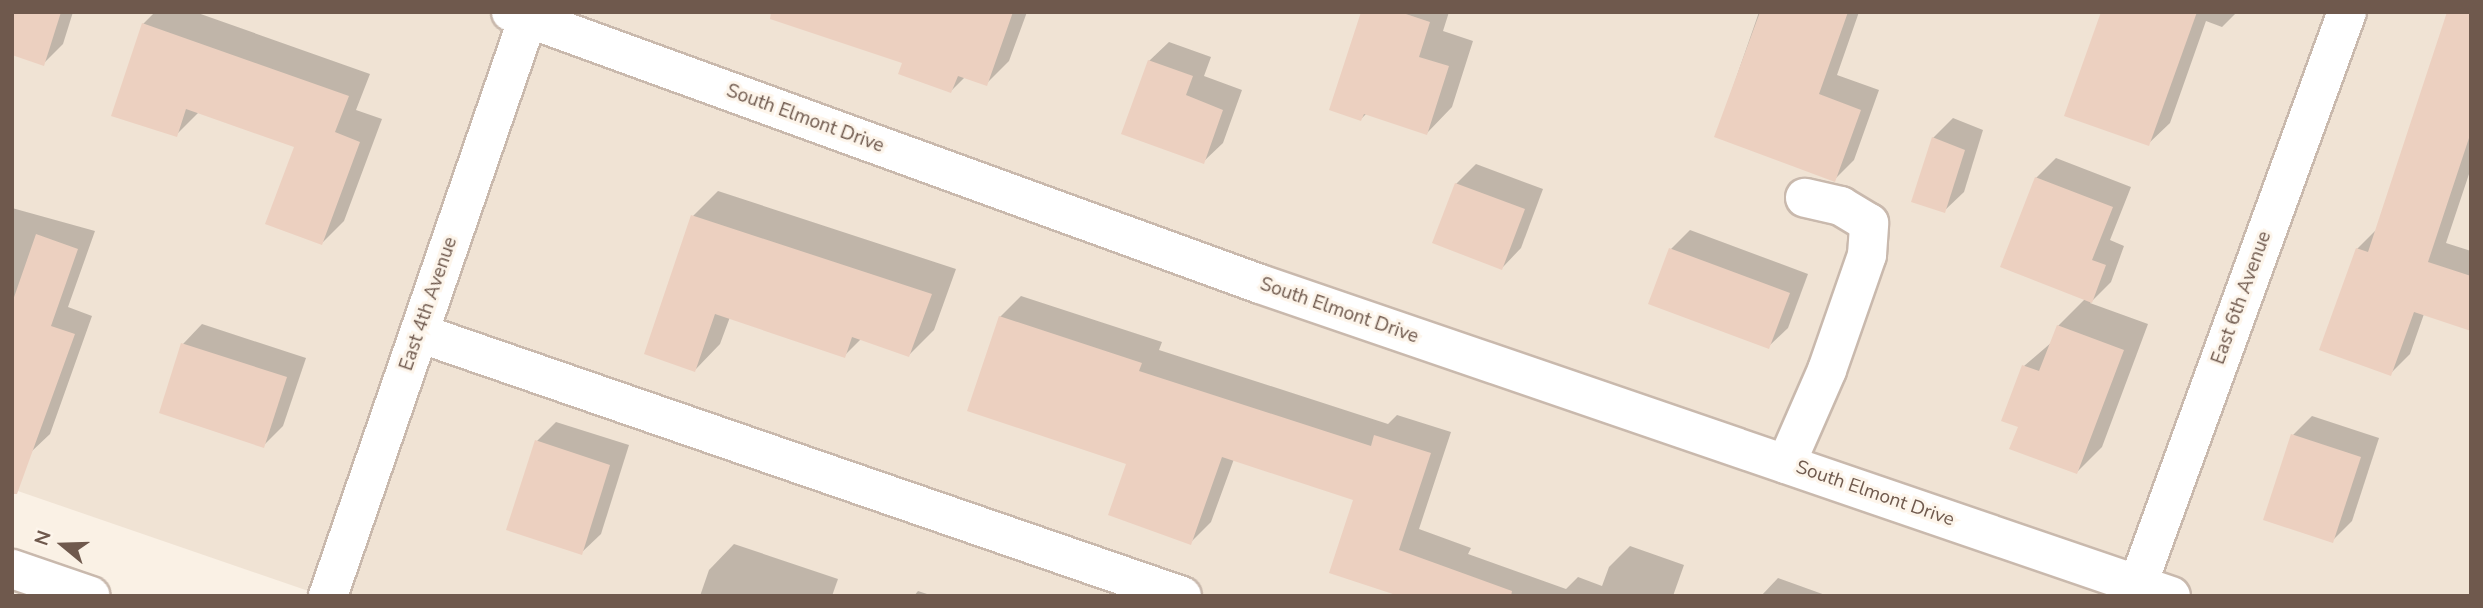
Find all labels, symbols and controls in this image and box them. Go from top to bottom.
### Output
street label: South Elmont Drive [723,80,887,158]
street label: East 6th Avenue [2207,228,2277,368]
street label: East 4th Avenue [395,234,463,374]
street label: South Elmont Drive [1257,273,1421,349]
street label: South Elmont Drive [1793,456,1957,532]
north arrow [28,510,98,580]
text: N [29,527,58,549]

